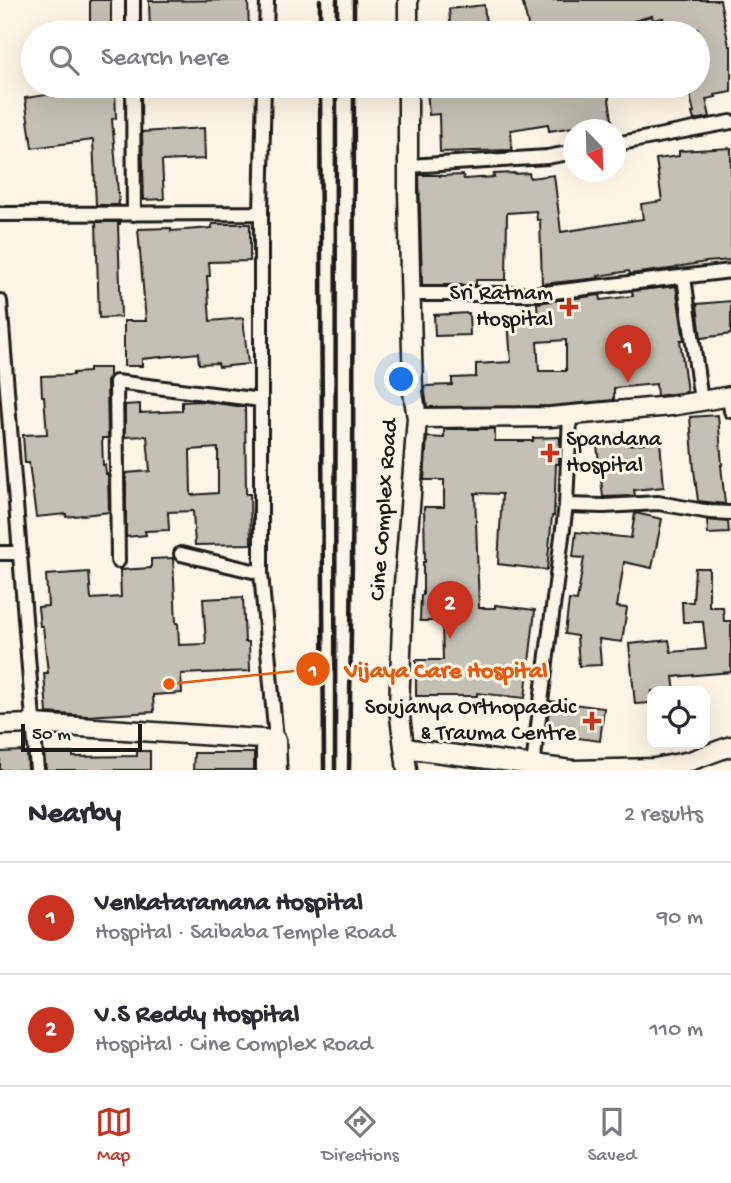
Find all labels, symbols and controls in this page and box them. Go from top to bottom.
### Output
search box [21,21,710,98]
icon: search [45,41,83,79]
text: Search here [101,44,229,75]
north arrow [563,119,626,182]
place label: Sri Ratnam Hospital [450,281,553,334]
marker: Sri Ratnam Hospital [559,297,579,317]
pin: 1 [605,325,651,383]
your location [384,362,418,396]
street label: Cine Complex Road [365,417,405,602]
place label: Spandana Hospital [566,427,663,480]
marker: Spandana Hospital [540,443,560,463]
pin: 2 [427,581,473,639]
callout: Vijaya Care Hospital [295,646,561,691]
text: Vijaya Care Hospital [344,658,548,687]
text: 1 [308,660,317,685]
map controls [647,686,710,749]
button: locate [647,686,710,749]
place label: Soujanya Orthopaedic & Trauma Centre [365,695,577,748]
marker: Soujanya Orthopaedic & Trauma Centre [582,711,602,731]
scale bar [21,721,142,753]
text: 50 m [32,724,71,747]
text: Nearby [28,798,121,833]
text: 2 results [624,802,703,829]
text: Venkataramana Hospital [95,889,363,920]
text: 1 [46,905,56,932]
text: 90 m [657,905,703,932]
text: Hospital · Saibaba Temple Road [95,920,395,947]
text: V.S Reddy Hospital [95,1001,299,1032]
text: 2 [45,1017,57,1044]
text: 110 m [650,1017,703,1044]
text: Hospital · Cine Complex Road [95,1032,373,1059]
tab: Map [95,1103,133,1168]
tab: Directions [322,1103,399,1168]
tab: Saved [588,1103,636,1168]

